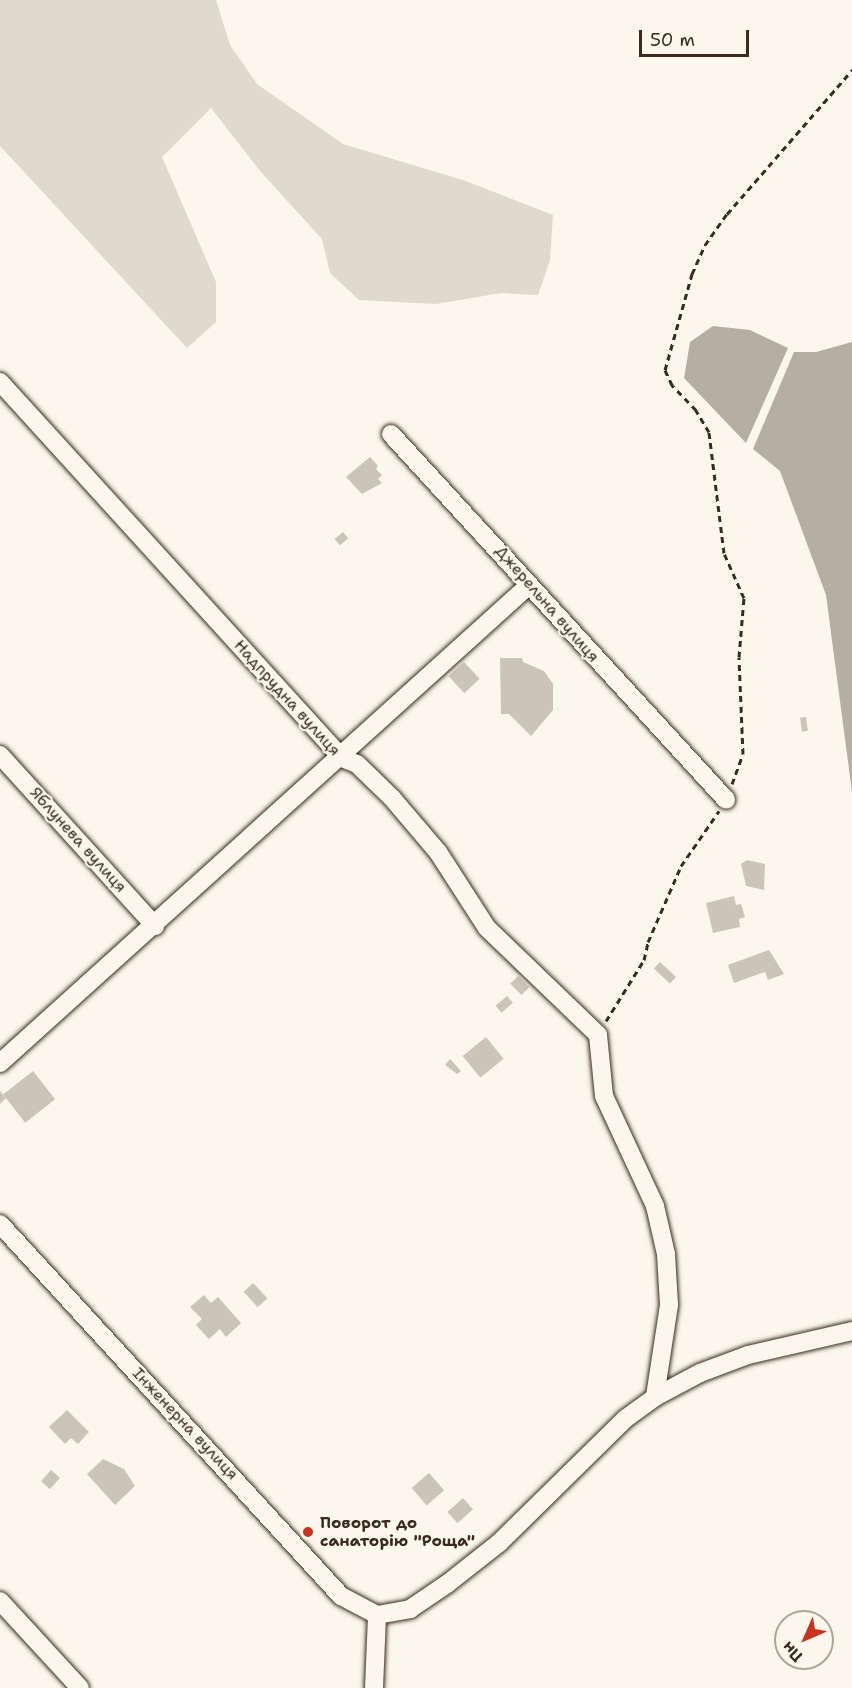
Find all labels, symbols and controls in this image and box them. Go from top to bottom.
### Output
scale bar [642,18,752,56]
text: 50 m [650,28,695,52]
street label: Джерельна вулиця [491,542,603,666]
street label: Надпрудна вулиця [230,636,344,760]
street label: Яблунева вулиця [26,783,130,897]
street label: Інженерна вулиця [128,1364,242,1484]
place label: Поворот до санаторію "Роща" [320,1513,475,1551]
marker: Поворот до санаторію "Роща" [301,1525,315,1539]
north arrow [774,1610,834,1670]
text: Пн [777,1637,807,1667]

